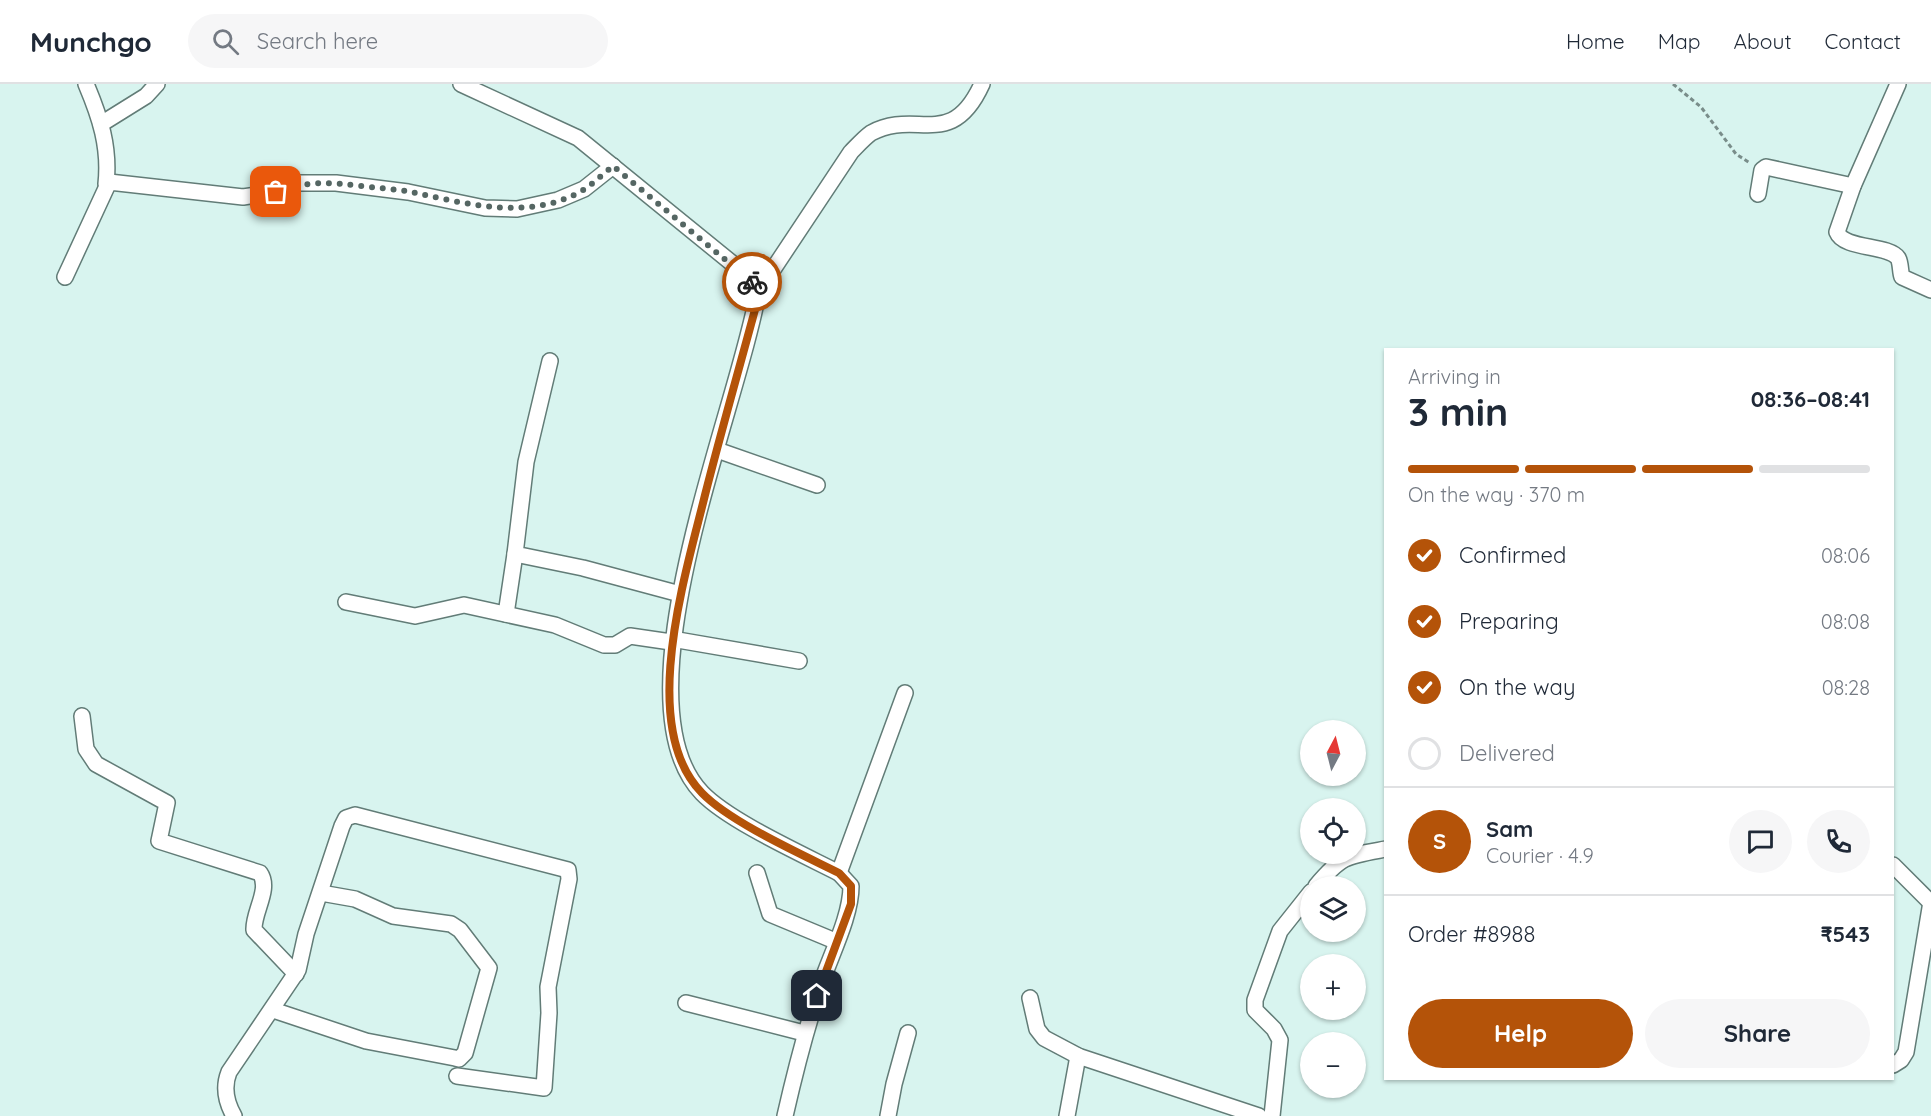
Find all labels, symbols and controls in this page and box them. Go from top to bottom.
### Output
search box [188,14,608,68]
text: Munchgo [30,24,152,59]
icon: search [209,25,242,58]
text: Search here [257,27,378,55]
text: Home [1566,28,1625,54]
text: Map [1658,28,1701,54]
text: About [1734,28,1792,54]
text: Contact [1825,28,1901,54]
pin [250,166,301,217]
icon: bag [259,175,292,208]
courier [722,252,782,312]
icon: bike [736,266,769,299]
text: Arriving in [1408,364,1501,389]
text: 08:36–08:41 [1751,385,1870,413]
text: 3 min [1408,387,1508,436]
text: On the way · 370 m [1408,482,1585,507]
icon: check [1408,539,1441,572]
text: Confirmed [1459,541,1566,569]
text: 08:06 [1821,543,1870,568]
icon: check [1408,605,1441,638]
text: Preparing [1459,607,1559,635]
text: 08:08 [1821,609,1870,634]
icon: check [1408,671,1441,704]
text: On the way [1459,673,1575,701]
text: 08:28 [1822,675,1870,700]
north arrow [1300,720,1366,786]
map controls [1300,720,1366,1098]
text: Delivered [1459,739,1555,767]
button: locate [1300,798,1366,864]
button: chat [1729,810,1792,873]
button: phone [1807,810,1870,873]
text: Sam [1486,815,1533,843]
text: S [1433,827,1446,855]
text: Courier · 4.9 [1486,843,1594,868]
button: layers [1300,876,1366,942]
text: Order #8988 [1408,920,1535,948]
text: ₹543 [1820,920,1870,948]
button: + [1300,954,1366,1020]
pin [791,970,842,1021]
icon: home [800,979,833,1012]
button: Help [1408,999,1633,1068]
button: Share [1645,999,1870,1068]
button: − [1300,1032,1366,1098]

